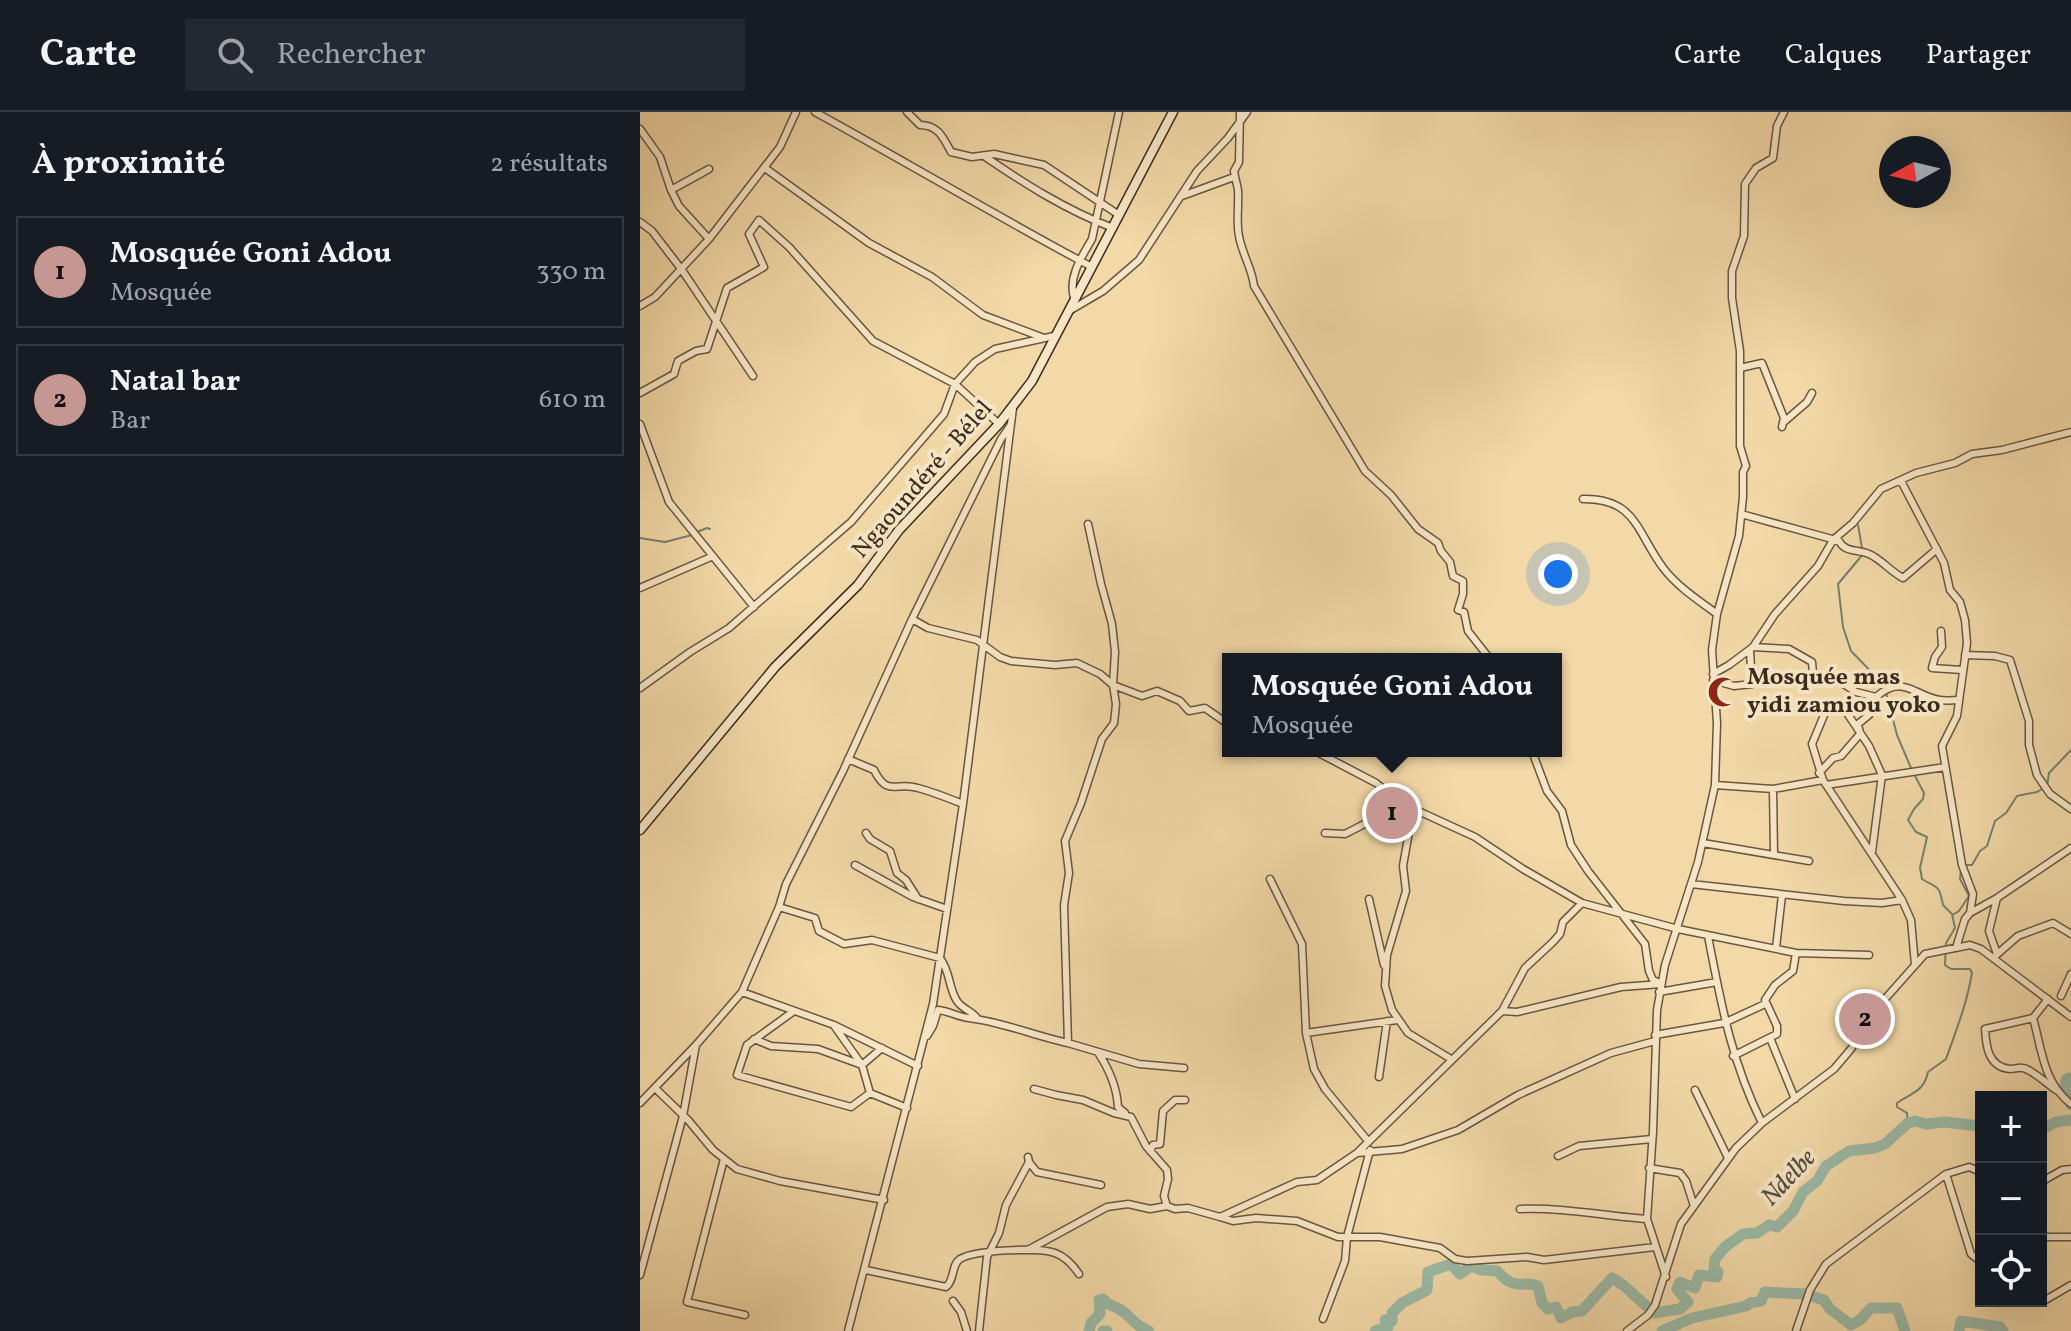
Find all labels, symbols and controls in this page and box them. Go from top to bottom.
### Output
search box [185,19,745,91]
text: Carte [40,29,137,82]
icon: search [213,33,257,77]
text: Rechercher [277,34,426,76]
text: Carte [1674,36,1741,75]
text: Calques [1785,36,1882,75]
text: Partager [1926,36,2031,75]
north arrow [1879,136,1951,208]
text: À proximité [32,141,225,188]
text: 2 résultats [490,146,608,182]
text: Mosquée Goni Adou [110,233,392,275]
text: 1 [55,254,65,290]
text: 330 m [536,254,606,290]
text: Mosquée [110,275,212,311]
text: Natal bar [110,361,240,403]
text: 2 [53,382,67,418]
text: 610 m [539,382,606,418]
street label: Ngaoundéré - Bélel [845,393,1001,567]
text: Bar [110,403,150,439]
your location [1538,554,1578,594]
popup [1222,653,1562,757]
place label: Mosquée mas yidi zamiou yoko [1747,661,1941,723]
text: Mosquée Goni Adou [1251,666,1533,708]
mosque icon: Mosquée mas yidi zamiou yoko [1706,675,1740,709]
text: Mosquée [1251,708,1353,744]
pin: 1 [1366,783,1418,843]
pin: 2 [1839,989,1891,1049]
map controls [1975,1091,2047,1307]
button: + [1975,1091,2047,1163]
water label: Ndelbe [1753,1141,1825,1215]
button: − [1975,1163,2047,1235]
button: locate [1975,1235,2047,1307]

